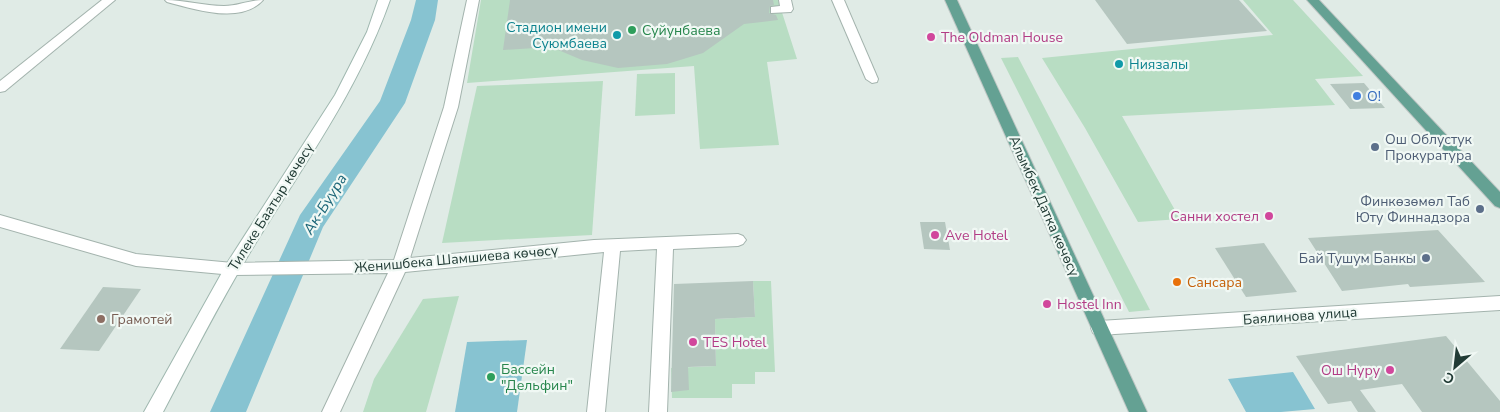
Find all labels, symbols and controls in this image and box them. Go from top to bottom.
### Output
place label: Стадион имени Суюмбаева [506,18,607,53]
place label: Суйунбаева [642,21,721,40]
marker: Суйунбаева [626,24,638,36]
place label: The Oldman House [941,28,1063,47]
marker: Стадион имени Суюмбаева [611,29,623,41]
marker: The Oldman House [925,31,937,43]
place label: Ниязалы [1129,55,1188,74]
marker: Ниязалы [1113,58,1125,70]
place label: О! [1367,87,1381,106]
marker: О! [1351,90,1363,102]
place label: Ош Облустук Прокуратура [1385,130,1473,165]
street label: Алымбек Датка көчөсү [1004,133,1084,280]
street label: Тилеке Баатыр көчөсү [224,139,318,274]
marker: Ош Облустук Прокуратура [1369,141,1381,153]
water label: Ак-Буура [298,170,351,239]
place label: Финкөзөмөл Таб Юту Финнадзора [1356,192,1470,227]
marker: Финкөзөмөл Таб Юту Финнадзора [1474,203,1486,215]
place label: Санни хостел [1170,207,1259,226]
marker: Санни хостел [1263,210,1275,222]
place label: Ave Hotel [945,226,1009,245]
marker: Ave Hotel [929,229,941,241]
street label: Женишбека Шамшиева көчөсү [353,241,560,277]
place label: Бай Тушум Банкы [1299,249,1416,268]
marker: Бай Тушум Банкы [1420,252,1432,264]
place label: Сансара [1187,273,1242,292]
marker: Сансара [1171,276,1183,288]
place label: Hostel Inn [1057,295,1122,314]
marker: Hostel Inn [1041,298,1053,310]
street label: Баялинова улица [1242,303,1358,329]
place label: Грамотей [111,310,172,329]
marker: Грамотей [95,313,107,325]
place label: TES Hotel [703,333,767,352]
marker: TES Hotel [687,336,699,348]
north arrow [1430,342,1480,392]
place label: Бассейн "Дельфин" [501,360,573,395]
place label: Ош Нуру [1321,361,1381,380]
marker: Ош Нуру [1384,364,1396,376]
text: С [1440,367,1458,389]
marker: Бассейн "Дельфин" [485,371,497,383]

